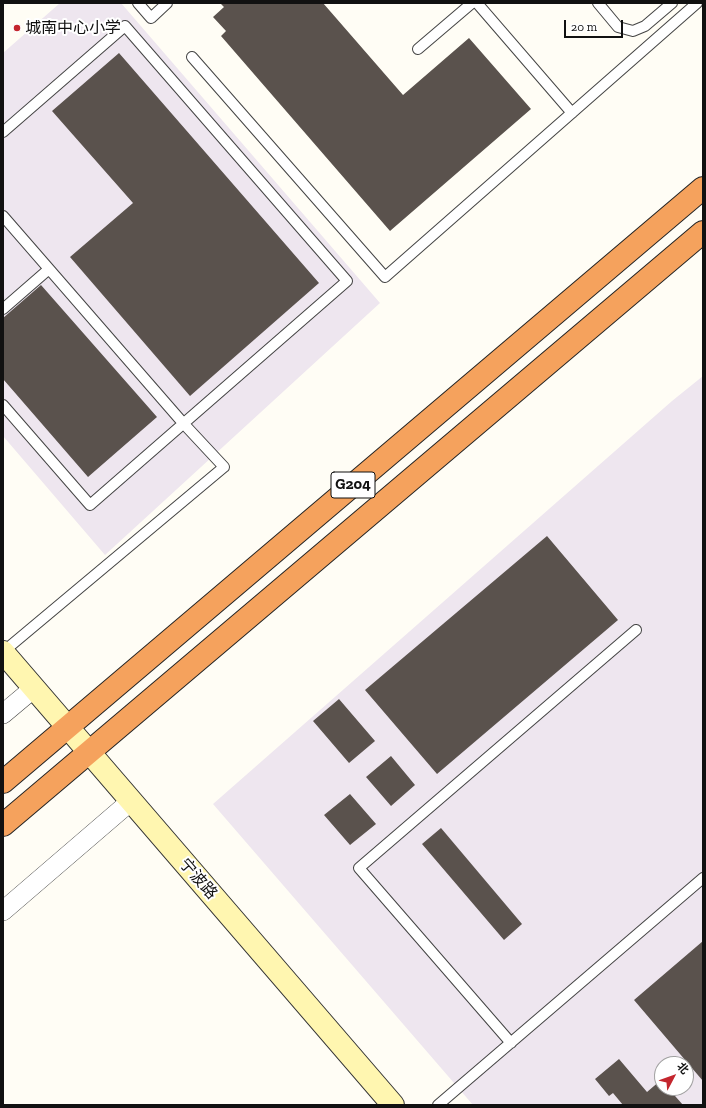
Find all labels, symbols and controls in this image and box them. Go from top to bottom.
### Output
scale bar [566,12,625,38]
place label: 城南中心小学 [25,18,121,38]
text: 20 m [571,20,597,34]
marker: 城南中心小学 [12,23,22,33]
road number: G204 [331,472,375,498]
street label: 宁波路 [175,855,221,903]
north arrow [654,1056,694,1096]
text: 北 [674,1060,691,1077]

